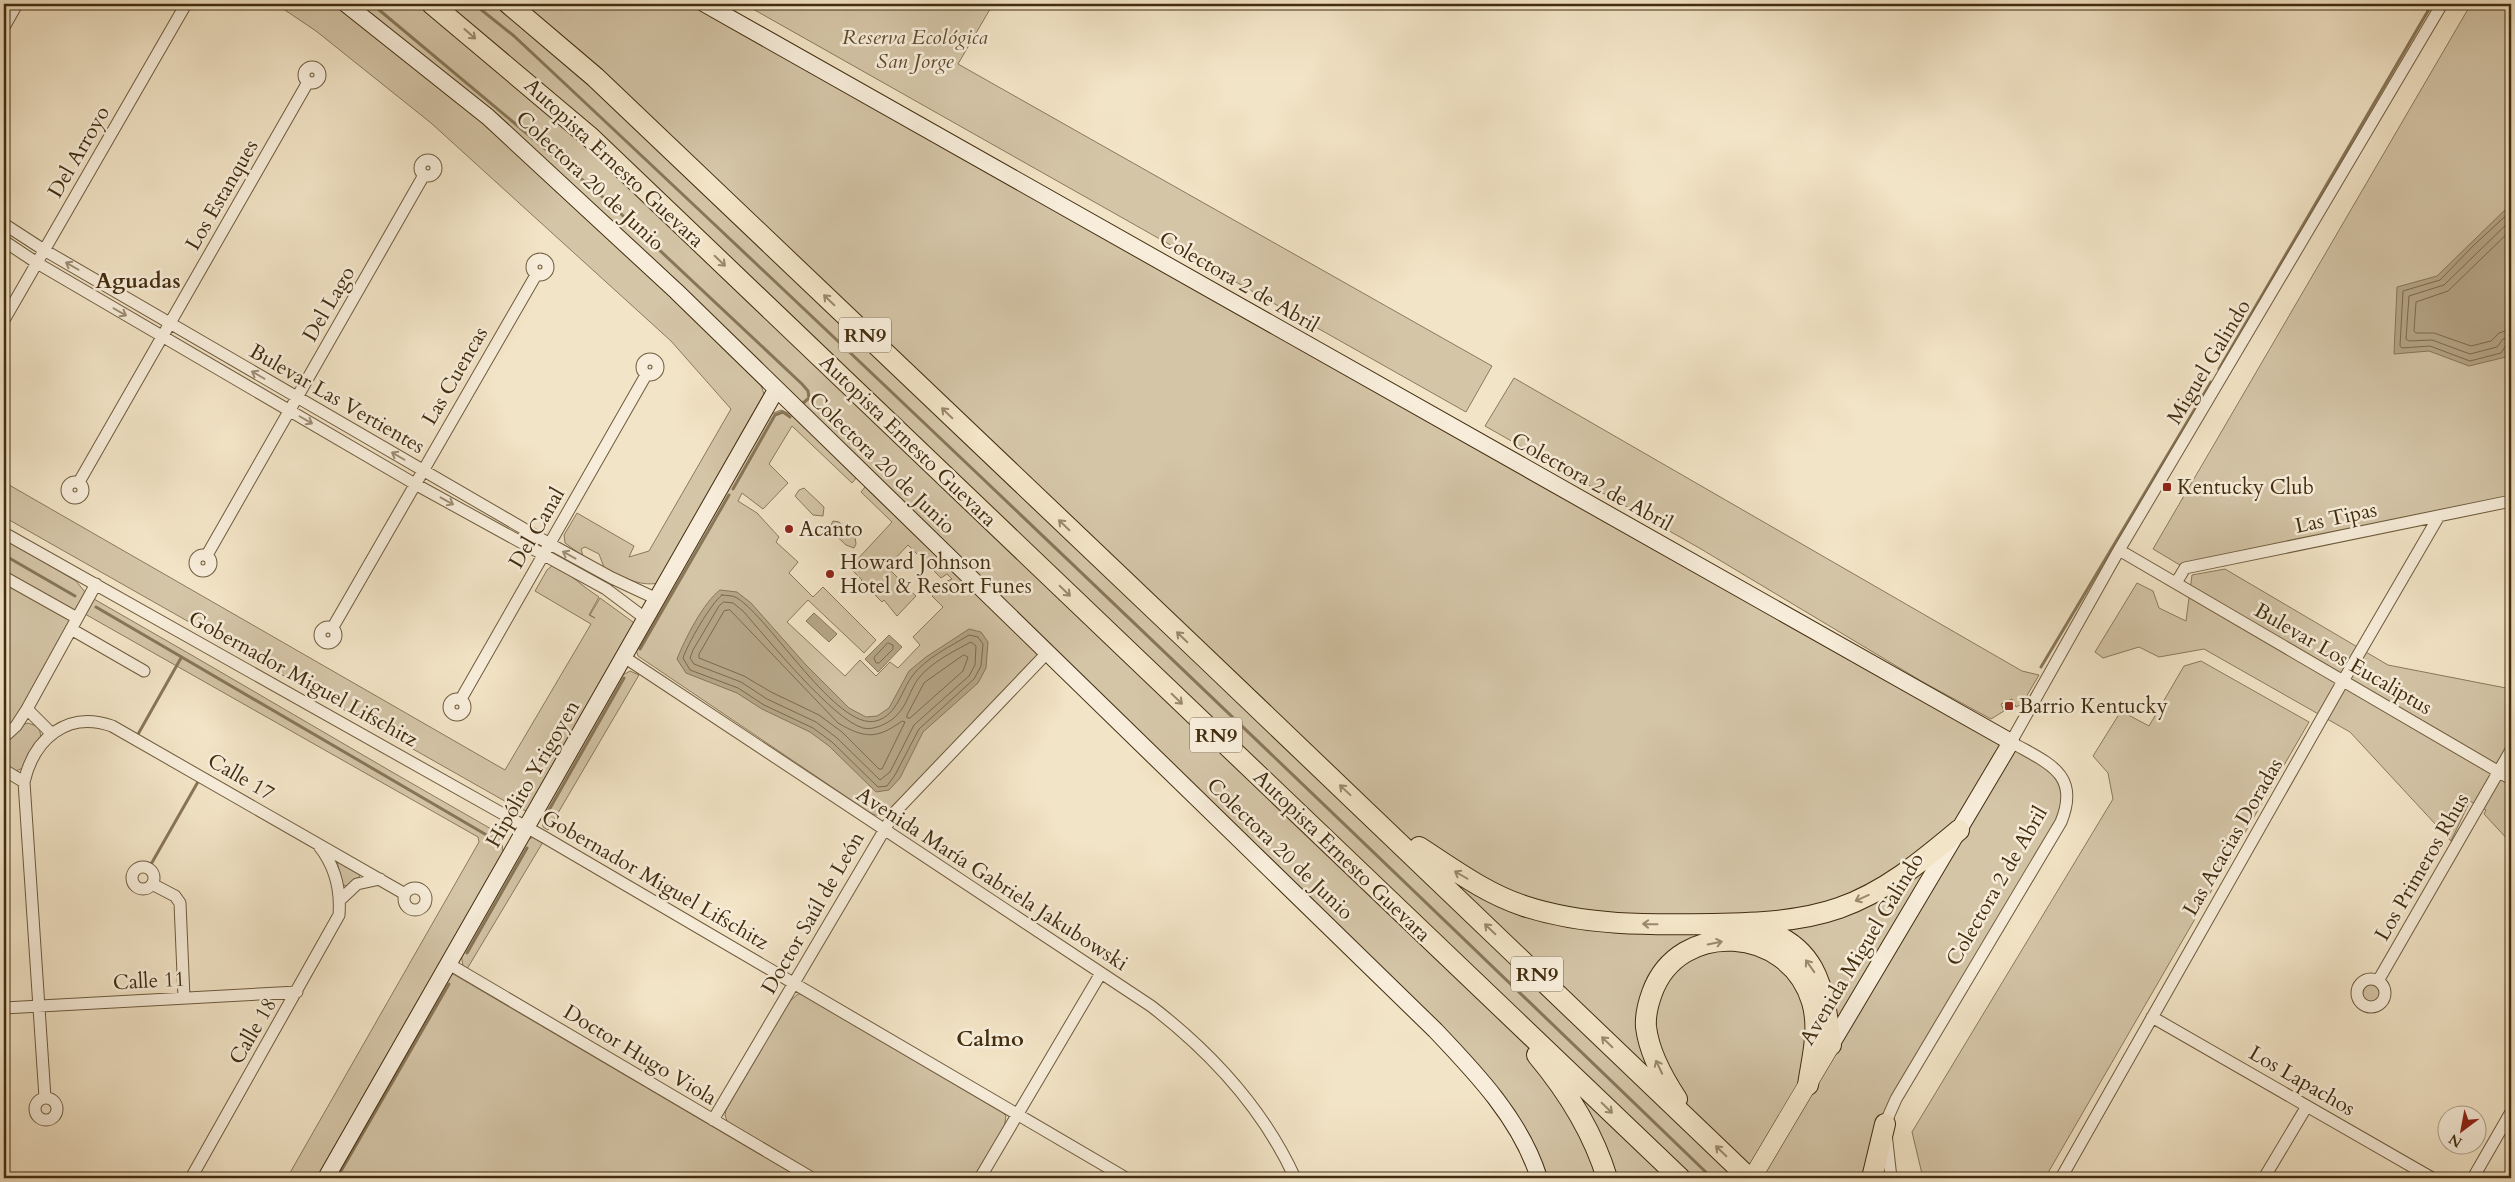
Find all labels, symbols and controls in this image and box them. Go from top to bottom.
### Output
park label: Reserva Ecológica San Jorge [842,23,988,76]
one-way arrow [463,28,476,39]
street label: Autopista Ernesto Guevara [518,72,710,254]
street label: Del Arroyo [41,101,117,203]
street label: Colectora 20 de Junio [509,104,671,258]
street label: Los Estanques [179,134,265,256]
street label: Colectora 2 de Abril [1154,224,1324,340]
one-way arrow [713,255,726,267]
one-way arrow [65,261,79,271]
street label: Del Lago [296,261,362,347]
district label: Aguadas [95,266,181,296]
street label: Miguel Galindo [2160,294,2258,430]
one-way arrow [824,295,836,307]
one-way arrow [113,307,128,317]
road number: RN9 [839,318,891,352]
street label: Las Cuencas [415,321,495,431]
street label: Bulevar Las Vertientes [244,337,430,461]
street label: Autopista Ernesto Guevara [813,348,1003,534]
one-way arrow [251,369,265,379]
street label: Colectora 20 de Junio [802,385,962,541]
one-way arrow [940,407,953,419]
one-way arrow [298,416,313,426]
street label: Colectora 2 de Abril [1506,426,1678,538]
one-way arrow [391,451,406,461]
place label: Kentucky Club [2177,473,2314,502]
marker: Kentucky Club [2161,481,2173,493]
street label: Del Canal [502,482,572,574]
street label: Las Tipas [2292,495,2380,541]
one-way arrow [439,497,454,506]
place label: Acanto [799,515,863,544]
one-way arrow [1058,519,1071,531]
marker: Acanto [783,523,795,535]
place label: Howard Johnson Hotel & Resort Funes [840,548,1032,601]
one-way arrow [562,550,577,560]
marker: Howard Johnson Hotel & Resort Funes [824,568,836,580]
one-way arrow [1059,585,1071,597]
street label: Bulevar Los Eucaliptus [2249,596,2437,722]
street label: Gobernador Miguel Lifschitz [183,604,423,754]
one-way arrow [1175,631,1188,643]
one-way arrow [1171,692,1183,704]
place label: Barrio Kentucky [2019,692,2168,721]
street label: Hipólito Yrigoyen [479,695,587,853]
marker: Barrio Kentucky [2003,700,2015,712]
road number: RN9 [1190,718,1242,752]
street label: Calle 17 [202,746,280,808]
street label: Las Acacias Doradas [2176,753,2290,921]
street label: Autopista Ernesto Guevara [1247,763,1437,949]
street label: Colectora 20 de Junio [1200,771,1360,927]
street label: Avenida María Gabriela Jakubowski [850,780,1134,978]
one-way arrow [1339,784,1352,796]
street label: Los Primeros Rhus [2368,788,2476,946]
street label: Colectora 2 de Abril [1939,801,2055,971]
street label: Gobernador Miguel Lifschitz [536,803,774,957]
street label: Doctor Saúl de León [755,826,871,1000]
street label: Avenida Miguel Galindo [1793,847,1931,1051]
one-way arrow [1455,870,1469,880]
one-way arrow [1855,894,1870,903]
one-way arrow [1642,920,1658,929]
one-way arrow [1484,923,1497,935]
one-way arrow [1706,937,1722,947]
road number: RN9 [1511,956,1563,992]
one-way arrow [1805,959,1815,973]
street label: Calle 11 [112,965,186,997]
street label: Calle 18 [222,992,284,1070]
street label: Doctor Hugo Viola [558,998,722,1112]
district label: Calmo [956,1024,1024,1054]
one-way arrow [1601,1036,1614,1048]
street label: Los Lapachos [2244,1039,2360,1123]
one-way arrow [1654,1060,1663,1075]
one-way arrow [1601,1102,1613,1114]
north arrow [2438,1104,2488,1154]
text: N [2445,1129,2466,1152]
one-way arrow [1715,1145,1728,1157]

